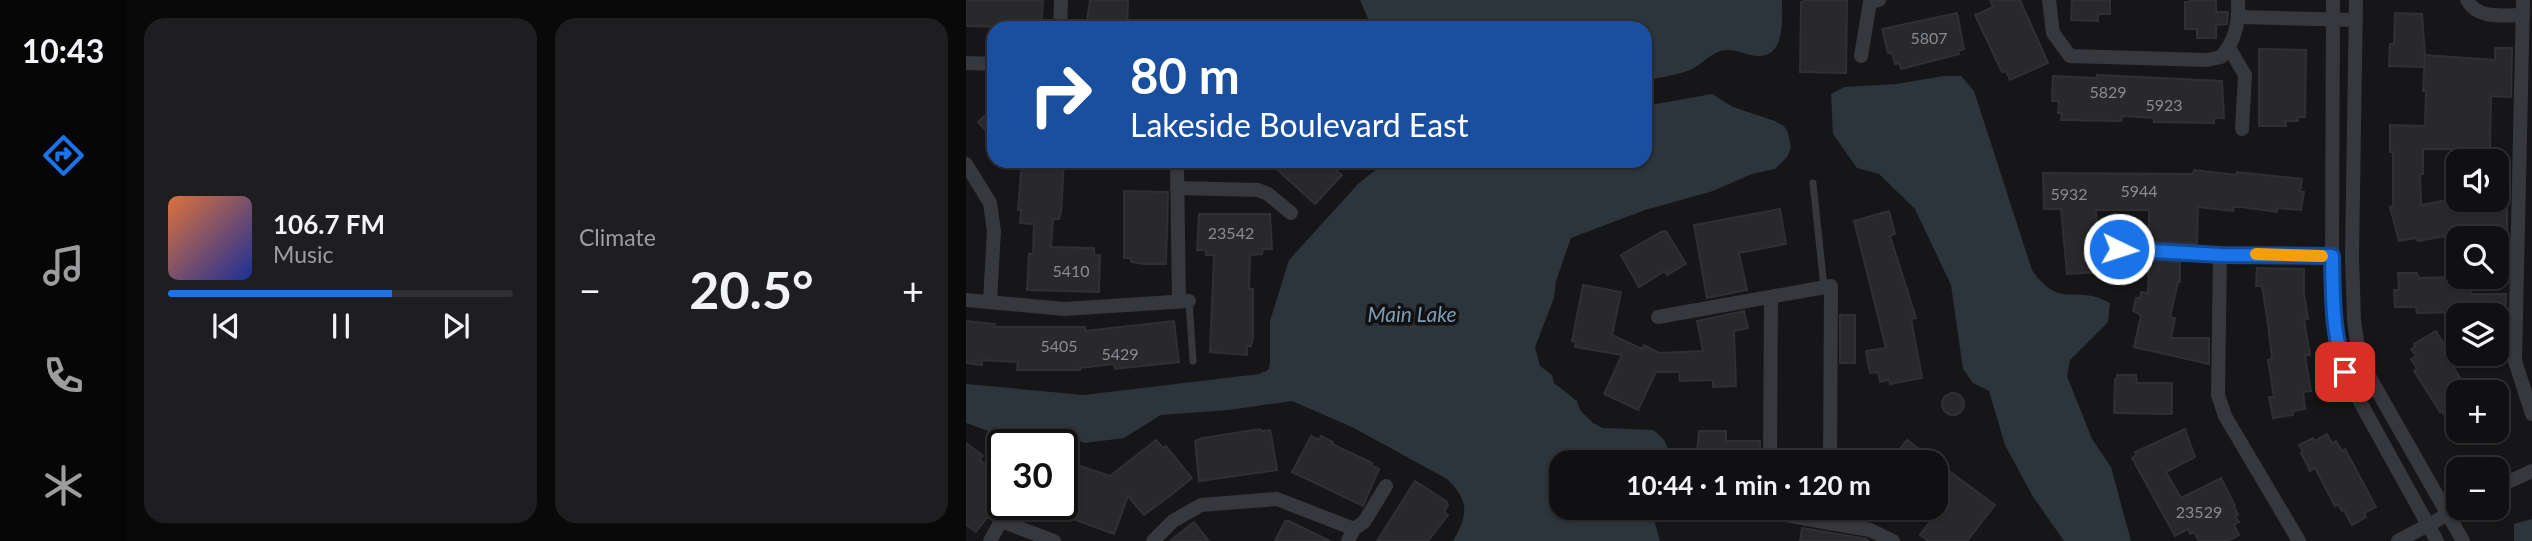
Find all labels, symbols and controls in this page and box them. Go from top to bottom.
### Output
house number: 5807 [1910,28,1948,47]
text: 10:43 [22,31,104,70]
text: 80 m [1130,46,1240,104]
icon: right [1015,49,1106,140]
house number: 5829 [2089,82,2127,101]
house number: 5923 [2145,95,2183,114]
text: Lakeside Boulevard East [1130,105,1468,144]
icon: directions [39,131,88,180]
map controls [2446,149,2509,520]
button: sound [2446,149,2509,212]
house number: 5944 [2120,181,2158,200]
house number: 5932 [2050,184,2088,203]
text: 106.7 FM [273,208,385,240]
position arrow [2082,212,2156,286]
text: Climate [579,223,656,251]
house number: 23542 [1208,223,1254,242]
button: search [2446,226,2509,289]
text: Music [273,240,333,268]
icon: music [39,241,88,290]
text: 20.5° [689,258,814,320]
house number: 5410 [1052,261,1090,280]
text: − [579,267,601,313]
text: + [902,267,924,313]
water label: Main Lake [1367,301,1457,326]
button: layers [2446,303,2509,366]
icon: previous [207,307,245,345]
icon: pause [322,307,360,345]
icon: next [437,307,475,345]
house number: 5405 [1040,336,1078,355]
pin [2315,342,2375,402]
house number: 5429 [1101,344,1139,363]
icon: phone [39,351,88,400]
icon: arrive [2326,353,2364,391]
button: + [2446,380,2509,443]
speed limit sign: 30 [987,429,1078,520]
button: − [2446,457,2509,520]
icon: climate [39,461,88,510]
text: 10:44 · 1 min · 120 m [1626,469,1871,501]
house number: 23529 [2176,502,2222,521]

